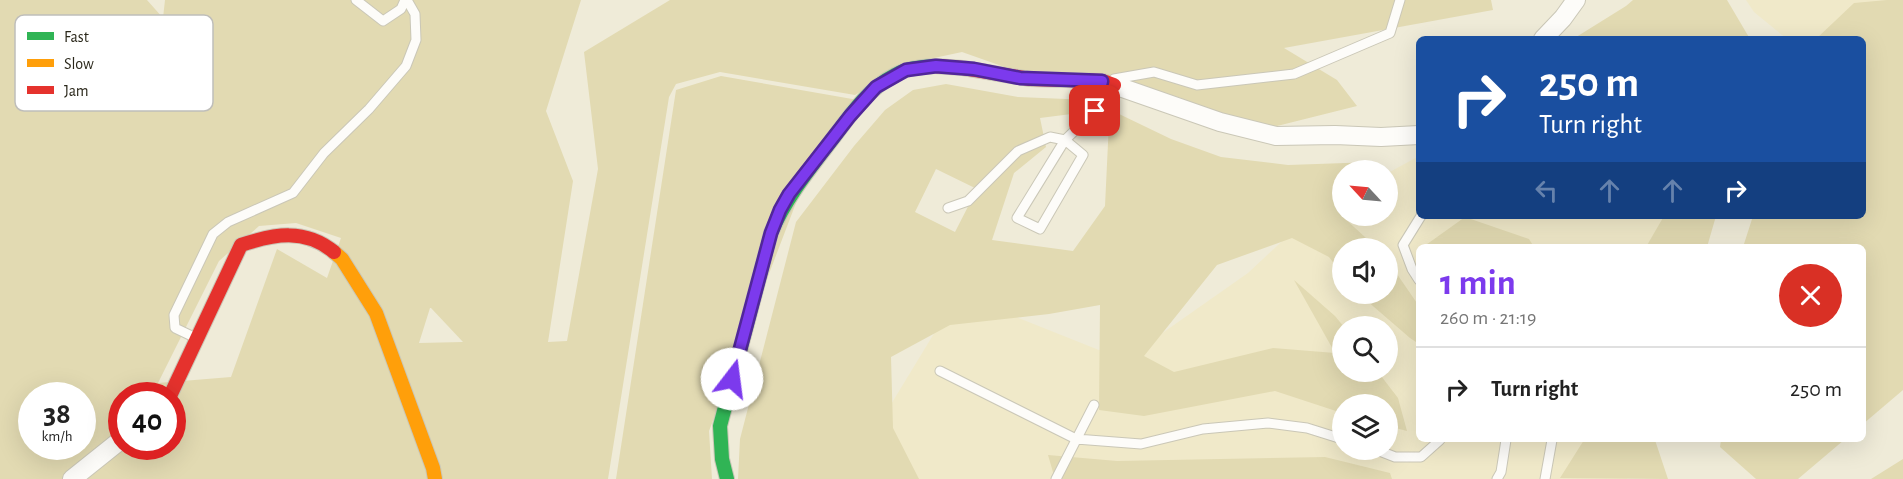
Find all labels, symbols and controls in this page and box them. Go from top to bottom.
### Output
legend [15,15,213,111]
text: Fast [64,29,89,45]
text: Slow [64,56,94,72]
icon: right [1440,60,1518,138]
text: 250 m [1539,62,1639,104]
text: Jam [64,83,89,99]
pin [1069,85,1120,136]
icon: arrive [1078,94,1111,127]
text: Turn right [1539,111,1642,138]
north arrow [1332,160,1398,226]
map controls [1332,160,1398,460]
icon: left [1530,174,1563,207]
icon: ahead [1593,174,1626,207]
icon: ahead [1656,174,1689,207]
icon: right [1719,174,1752,207]
button: sound [1332,238,1398,304]
button: close [1779,264,1842,327]
text: 1 min [1440,265,1516,301]
text: 260 m · 21:19 [1440,308,1536,328]
button: search [1332,316,1398,382]
position arrow [700,347,764,411]
icon: right [1440,373,1473,406]
text: Turn right [1491,378,1578,400]
text: 250 m [1790,378,1842,400]
speed limit sign: 40 [108,382,186,460]
button: layers [1332,394,1398,460]
text: 38 [43,399,71,429]
text: km/h [42,429,72,444]

